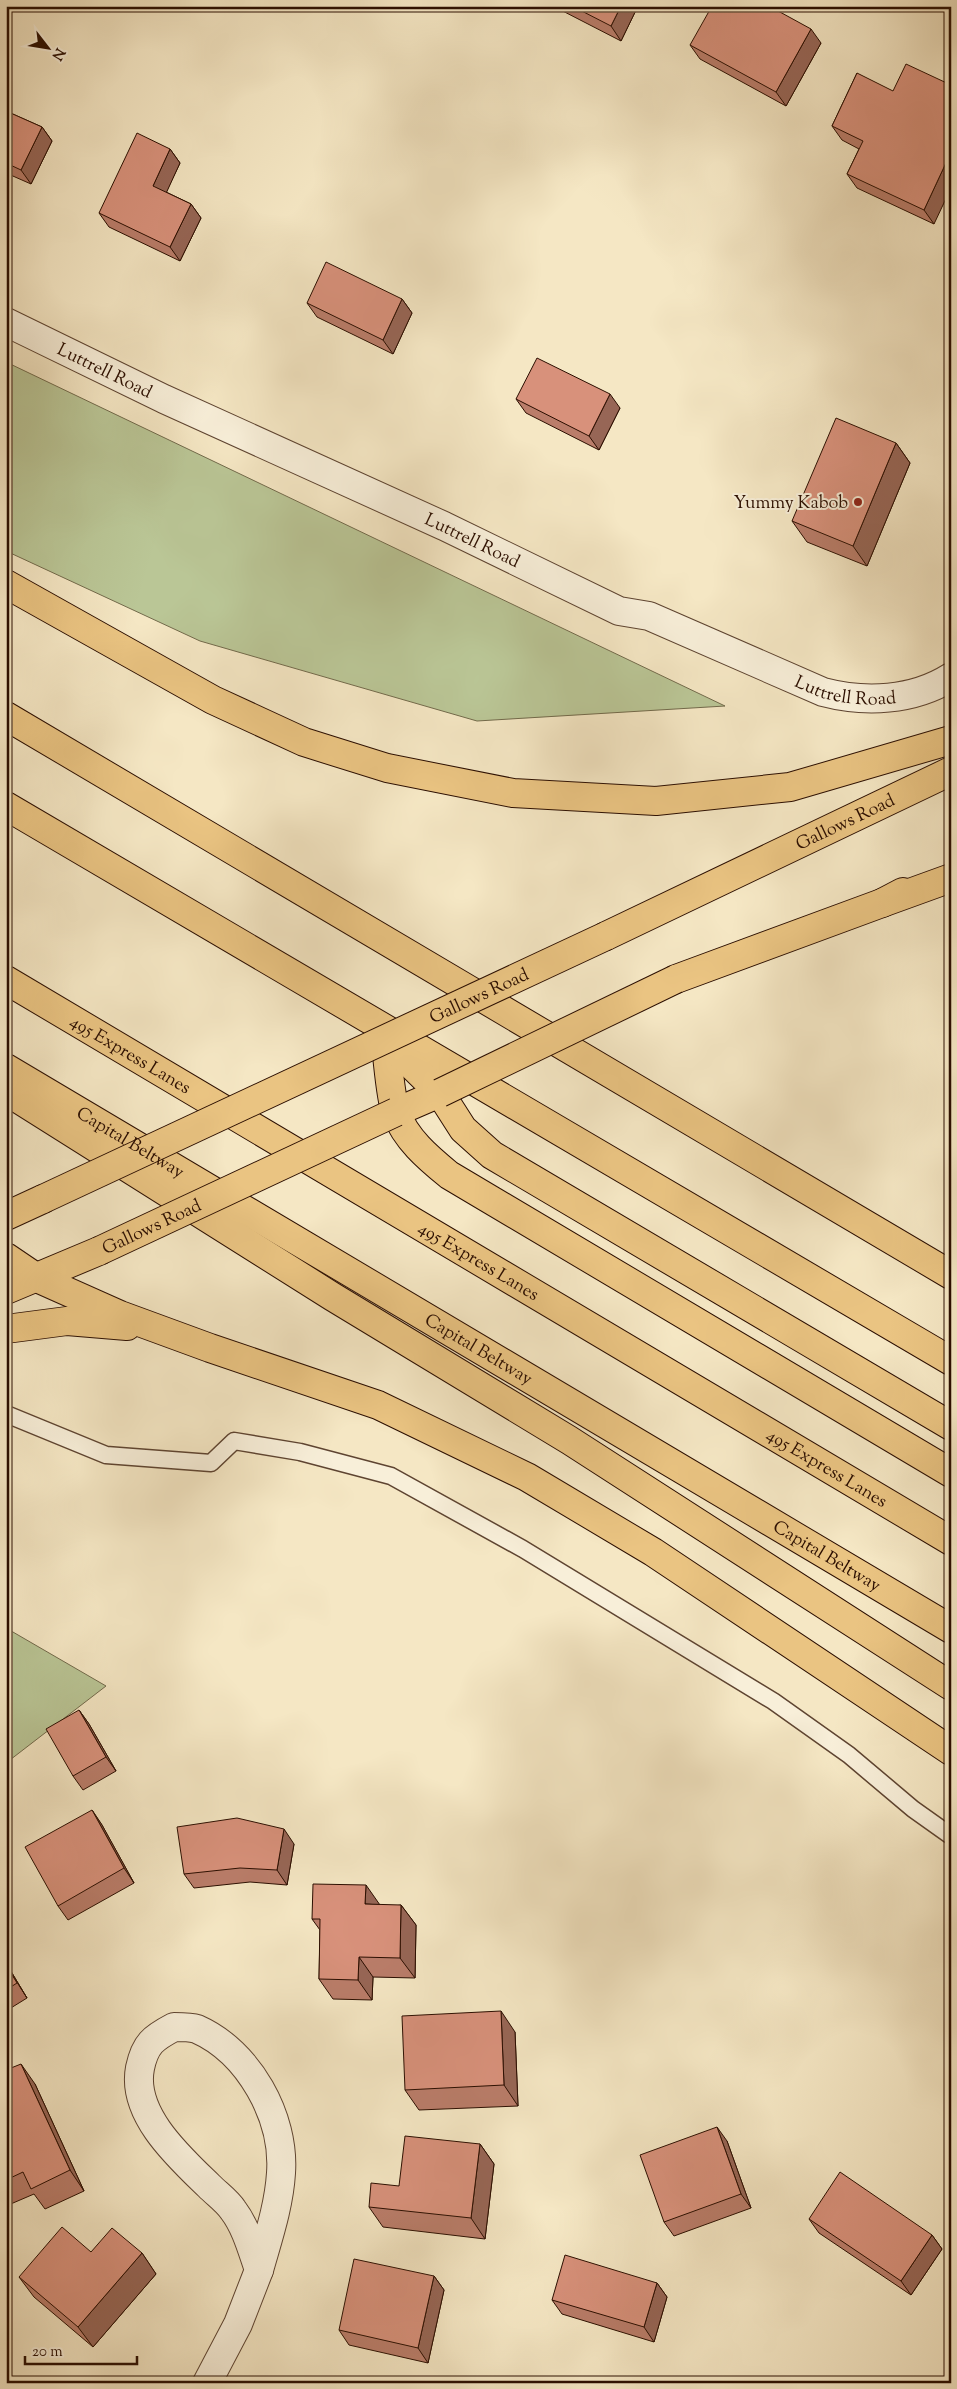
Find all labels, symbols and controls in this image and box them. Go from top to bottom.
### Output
north arrow [22,22,72,72]
text: N [46,44,69,64]
street label: Luttrell Road [52,338,156,406]
place label: Yummy Kabob [734,491,848,517]
marker: Yummy Kabob [852,496,864,508]
street label: Luttrell Road [420,508,524,576]
street label: Luttrell Road [790,670,897,713]
street label: Gallows Road [792,789,900,858]
street label: Gallows Road [426,963,534,1032]
street label: 495 Express Lanes [64,1010,195,1102]
street label: Capital Beltway [71,1101,189,1186]
street label: Gallows Road [98,1194,206,1263]
street label: 495 Express Lanes [413,1216,543,1309]
street label: Capital Beltway [419,1308,537,1393]
street label: 495 Express Lanes [761,1423,892,1515]
street label: Capital Beltway [767,1515,885,1600]
scale bar [25,2334,138,2366]
text: 20 m [32,2342,63,2363]

